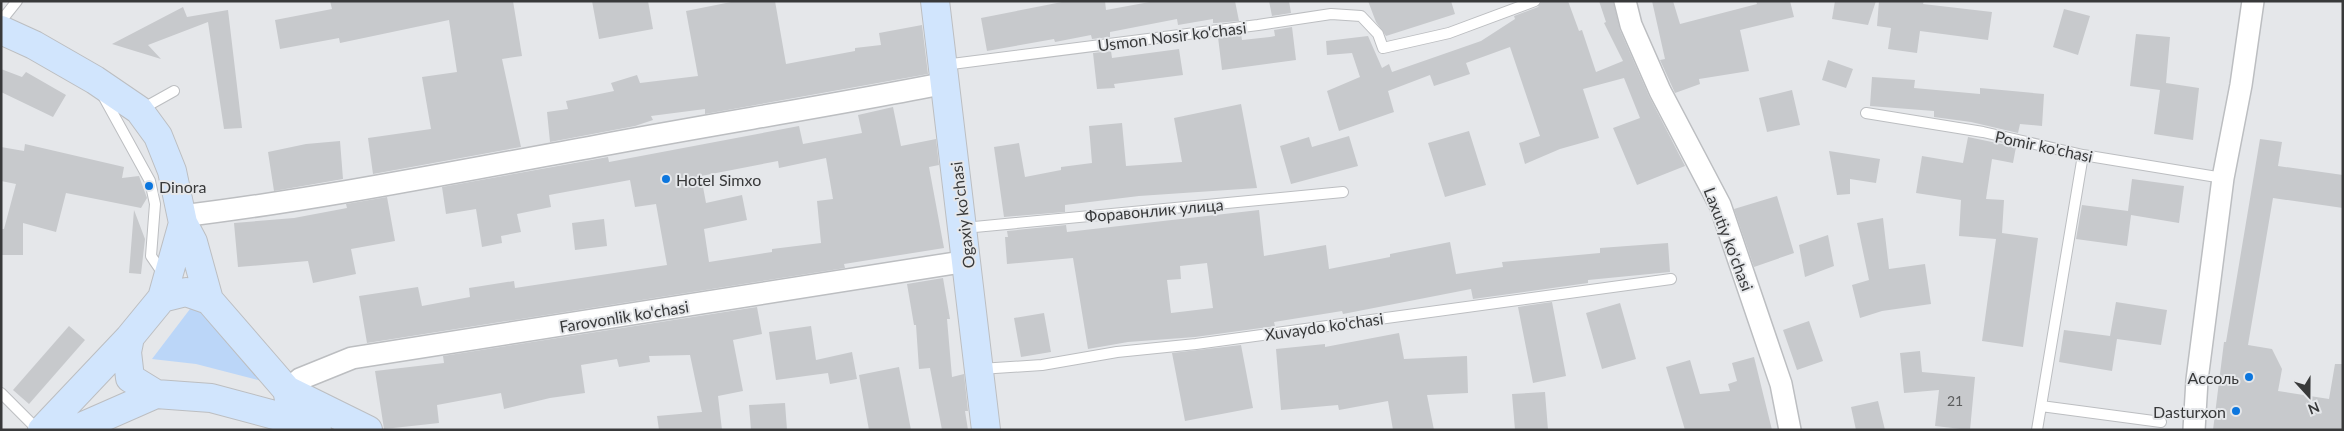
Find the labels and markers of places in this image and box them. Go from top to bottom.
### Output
place label: Hotel Simxo [676,170,761,189]
marker: Hotel Simxo [660,173,672,185]
place label: Dinora [159,177,207,196]
marker: Dinora [143,180,155,192]
place label: Ассоль [2188,368,2239,387]
marker: Ассоль [2243,371,2255,383]
place label: Dasturxon [2153,402,2226,421]
marker: Dasturxon [2230,405,2242,417]

